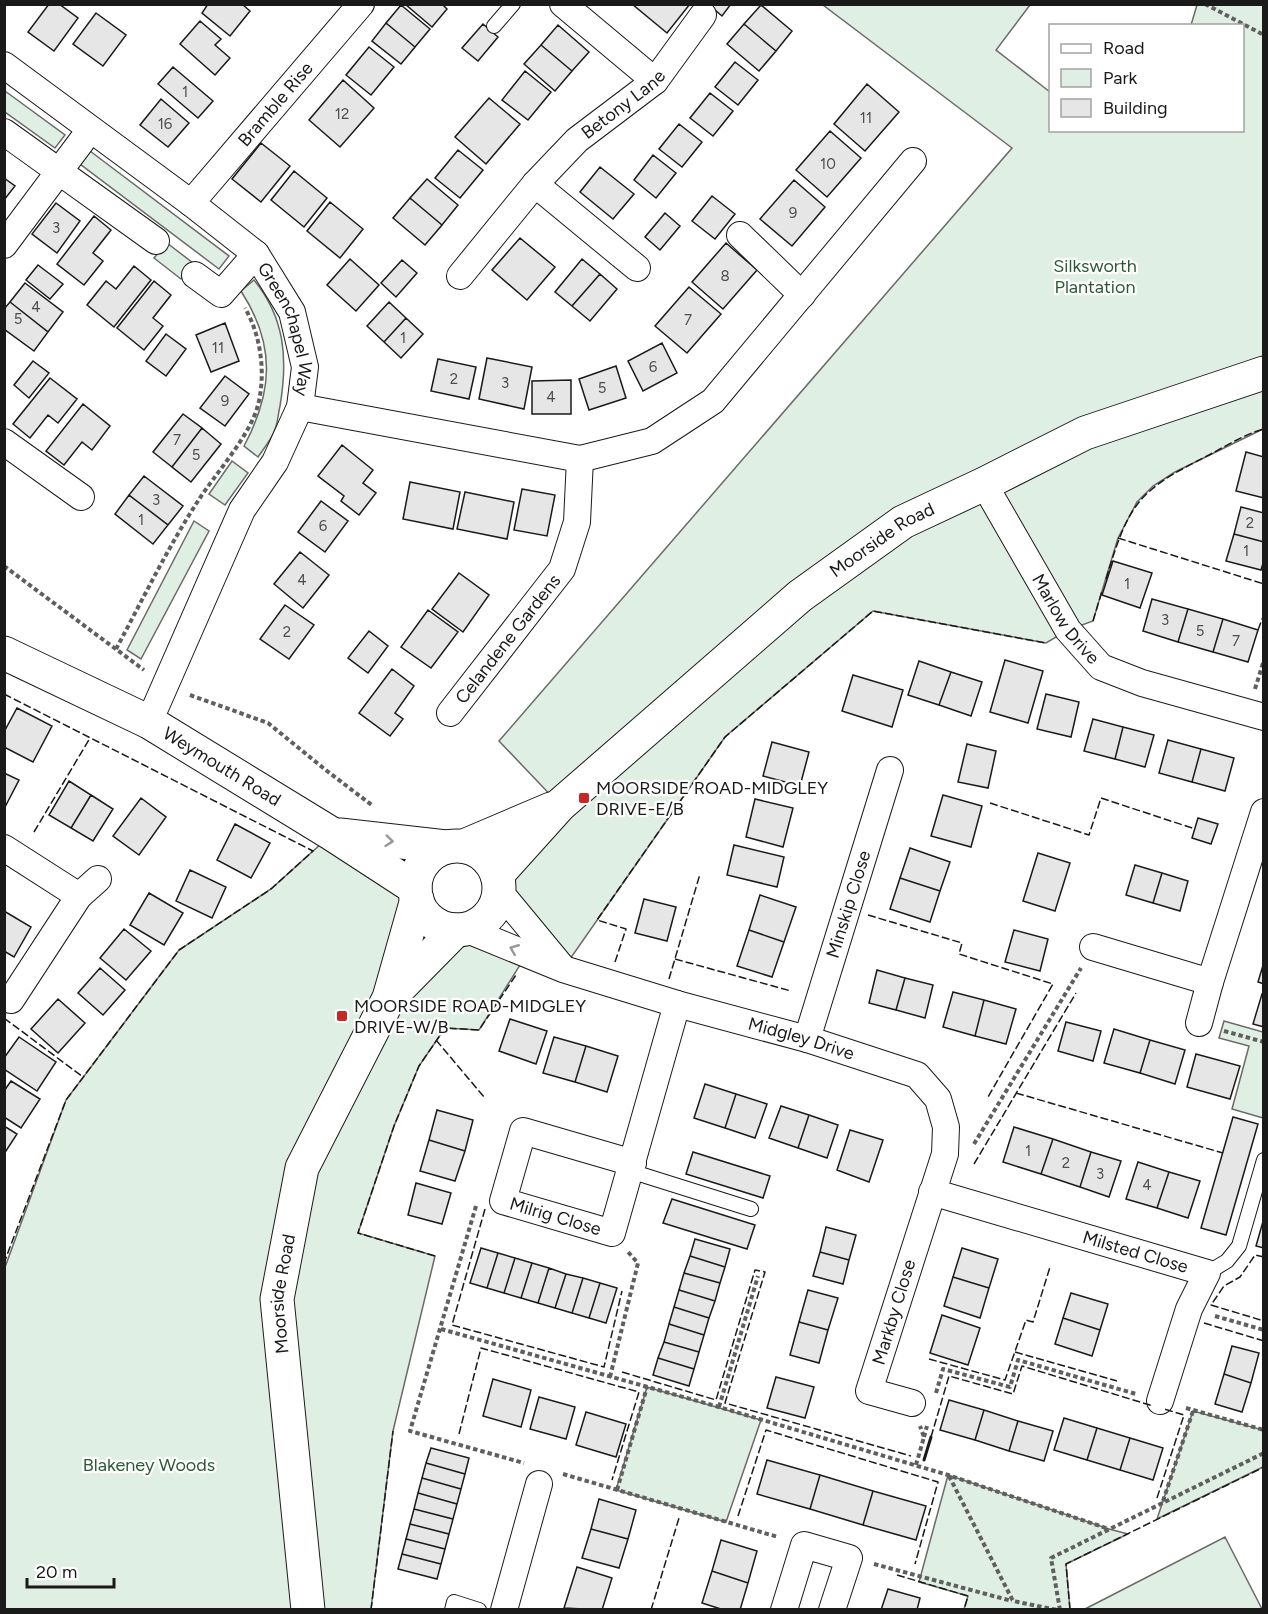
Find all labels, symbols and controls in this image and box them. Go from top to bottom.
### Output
legend [1049,24,1244,132]
text: Road [1103,37,1144,59]
street label: Bramble Rise [233,57,318,151]
street label: Betony Lane [577,66,670,144]
text: Park [1103,67,1138,89]
house number: 1 [182,83,188,101]
text: Building [1103,97,1168,119]
house number: 12 [335,105,349,123]
house number: 11 [860,109,872,127]
house number: 16 [158,115,173,133]
house number: 10 [820,155,836,173]
house number: 9 [789,204,797,222]
house number: 3 [52,219,60,237]
park label: Silksworth Plantation [1053,255,1137,298]
street label: Greenchapel Way [253,258,317,398]
house number: 8 [720,267,730,285]
house number: 4 [31,298,41,316]
house number: 5 [14,310,22,328]
house number: 7 [684,311,692,329]
house number: 1 [400,329,406,347]
house number: 11 [212,339,224,357]
house number: 6 [649,358,658,376]
house number: 2 [450,370,458,388]
house number: 3 [501,374,509,392]
house number: 5 [598,379,606,397]
house number: 4 [546,388,556,406]
house number: 9 [221,392,229,410]
house number: 7 [173,431,181,449]
house number: 5 [192,446,200,464]
house number: 3 [152,491,160,509]
street label: Moorside Road [825,498,938,582]
house number: 1 [138,511,144,529]
house number: 2 [1246,514,1254,532]
house number: 6 [319,517,328,535]
house number: 1 [1243,542,1249,560]
street label: Celandene Gardens [451,570,565,708]
street label: Marlow Drive [1027,570,1104,669]
house number: 4 [297,571,307,589]
house number: 1 [1124,575,1130,593]
house number: 3 [1161,611,1169,629]
house number: 5 [1196,622,1204,640]
house number: 2 [283,623,291,641]
house number: 7 [1232,632,1240,650]
street label: Weymouth Road [159,722,285,811]
place label: MOORSIDE ROAD-MIDGLEY DRIVE-E/B [596,777,828,820]
marker: MOORSIDE ROAD-MIDGLEY DRIVE-E/B [577,791,591,805]
one-way arrow [384,834,393,846]
street label: Minskip Close [822,848,876,961]
one-way arrow [509,944,520,956]
place label: MOORSIDE ROAD-MIDGLEY DRIVE-W/B [354,995,586,1038]
marker: MOORSIDE ROAD-MIDGLEY DRIVE-W/B [335,1009,349,1023]
street label: Midgley Drive [746,1013,857,1065]
house number: 1 [1025,1142,1031,1160]
house number: 2 [1062,1154,1070,1172]
house number: 3 [1096,1165,1104,1183]
house number: 4 [1142,1176,1152,1194]
street label: Milrig Close [507,1193,604,1240]
street label: Milsted Close [1080,1226,1191,1278]
street label: Moorside Road [266,1232,300,1355]
street label: Markby Close [868,1256,921,1367]
park label: Blakeney Woods [83,1454,215,1476]
scale bar [27,1551,114,1589]
text: 20 m [36,1561,77,1583]

